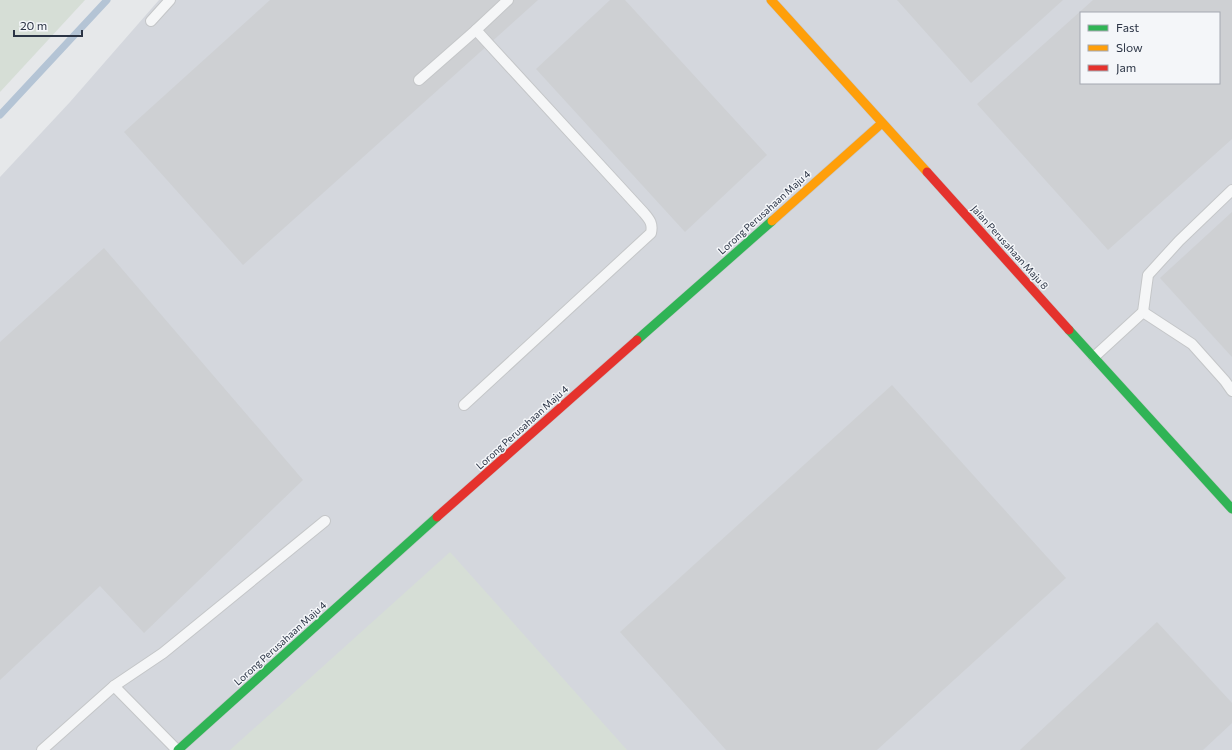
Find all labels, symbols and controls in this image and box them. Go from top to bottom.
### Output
scale bar [14,12,82,38]
legend [1080,12,1220,84]
text: 20 m [20,18,47,32]
text: Fast [1116,20,1139,34]
text: Slow [1116,40,1143,54]
text: Jam [1116,60,1136,75]
street label: Lorong Perusahaan Maju 4 [715,167,813,257]
street label: Jalan Perusahaan Maju 8 [969,202,1051,292]
street label: Lorong Perusahaan Maju 4 [473,382,571,472]
street label: Lorong Perusahaan Maju 4 [231,598,329,688]

